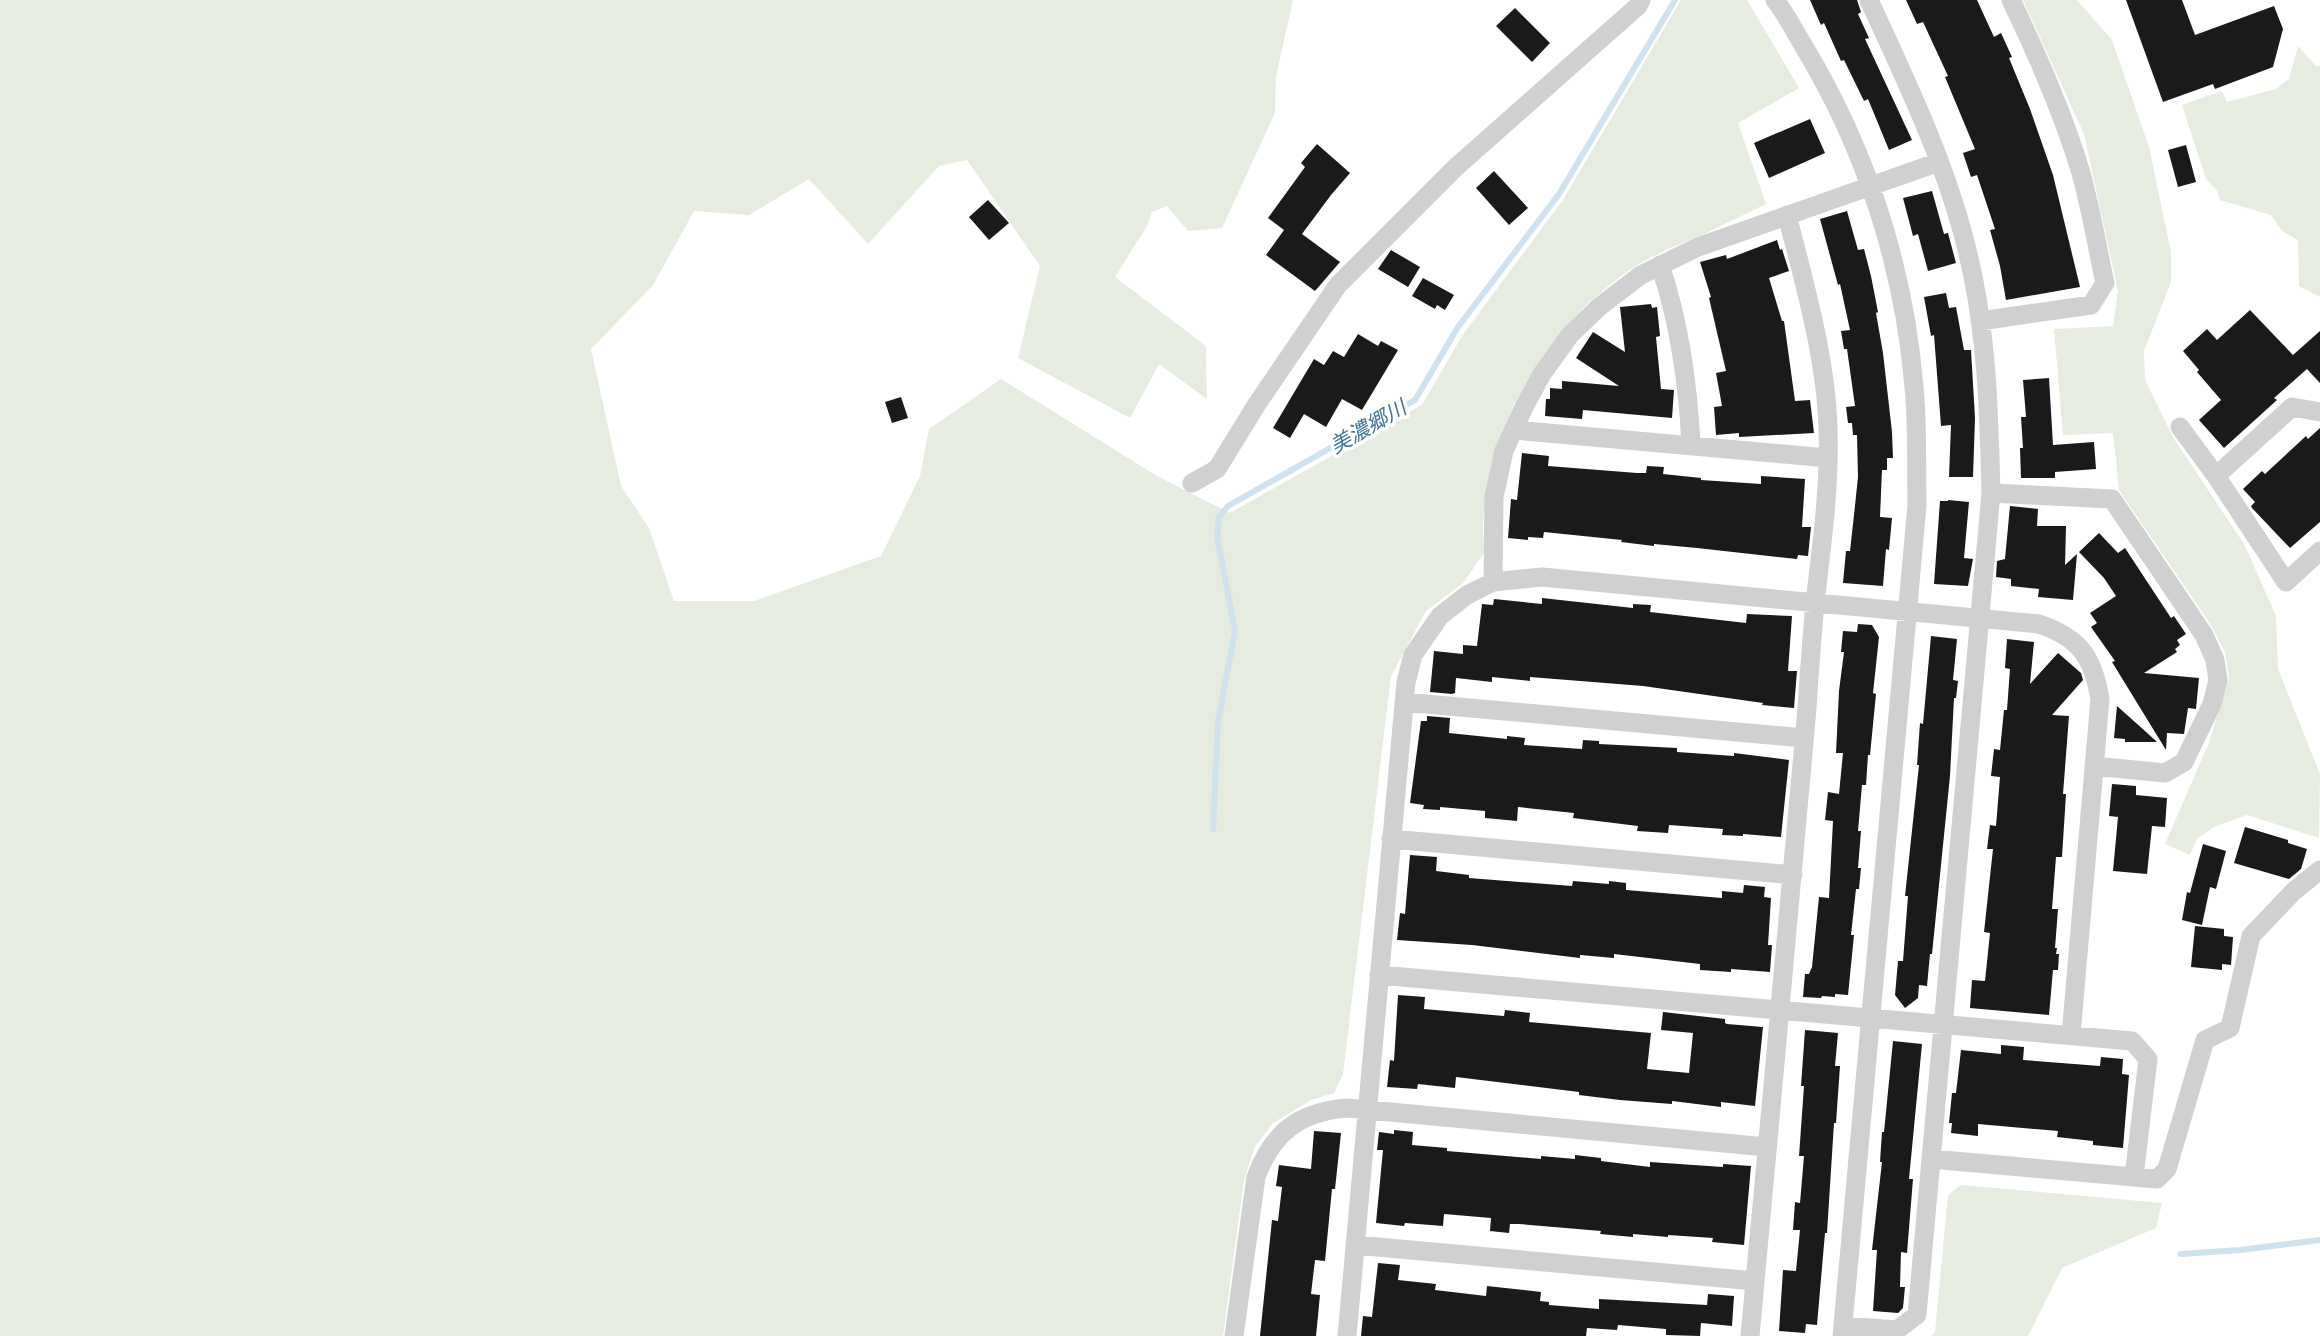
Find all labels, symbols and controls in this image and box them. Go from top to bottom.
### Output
water label: 美濃郷川 [1326,395,1412,458]

